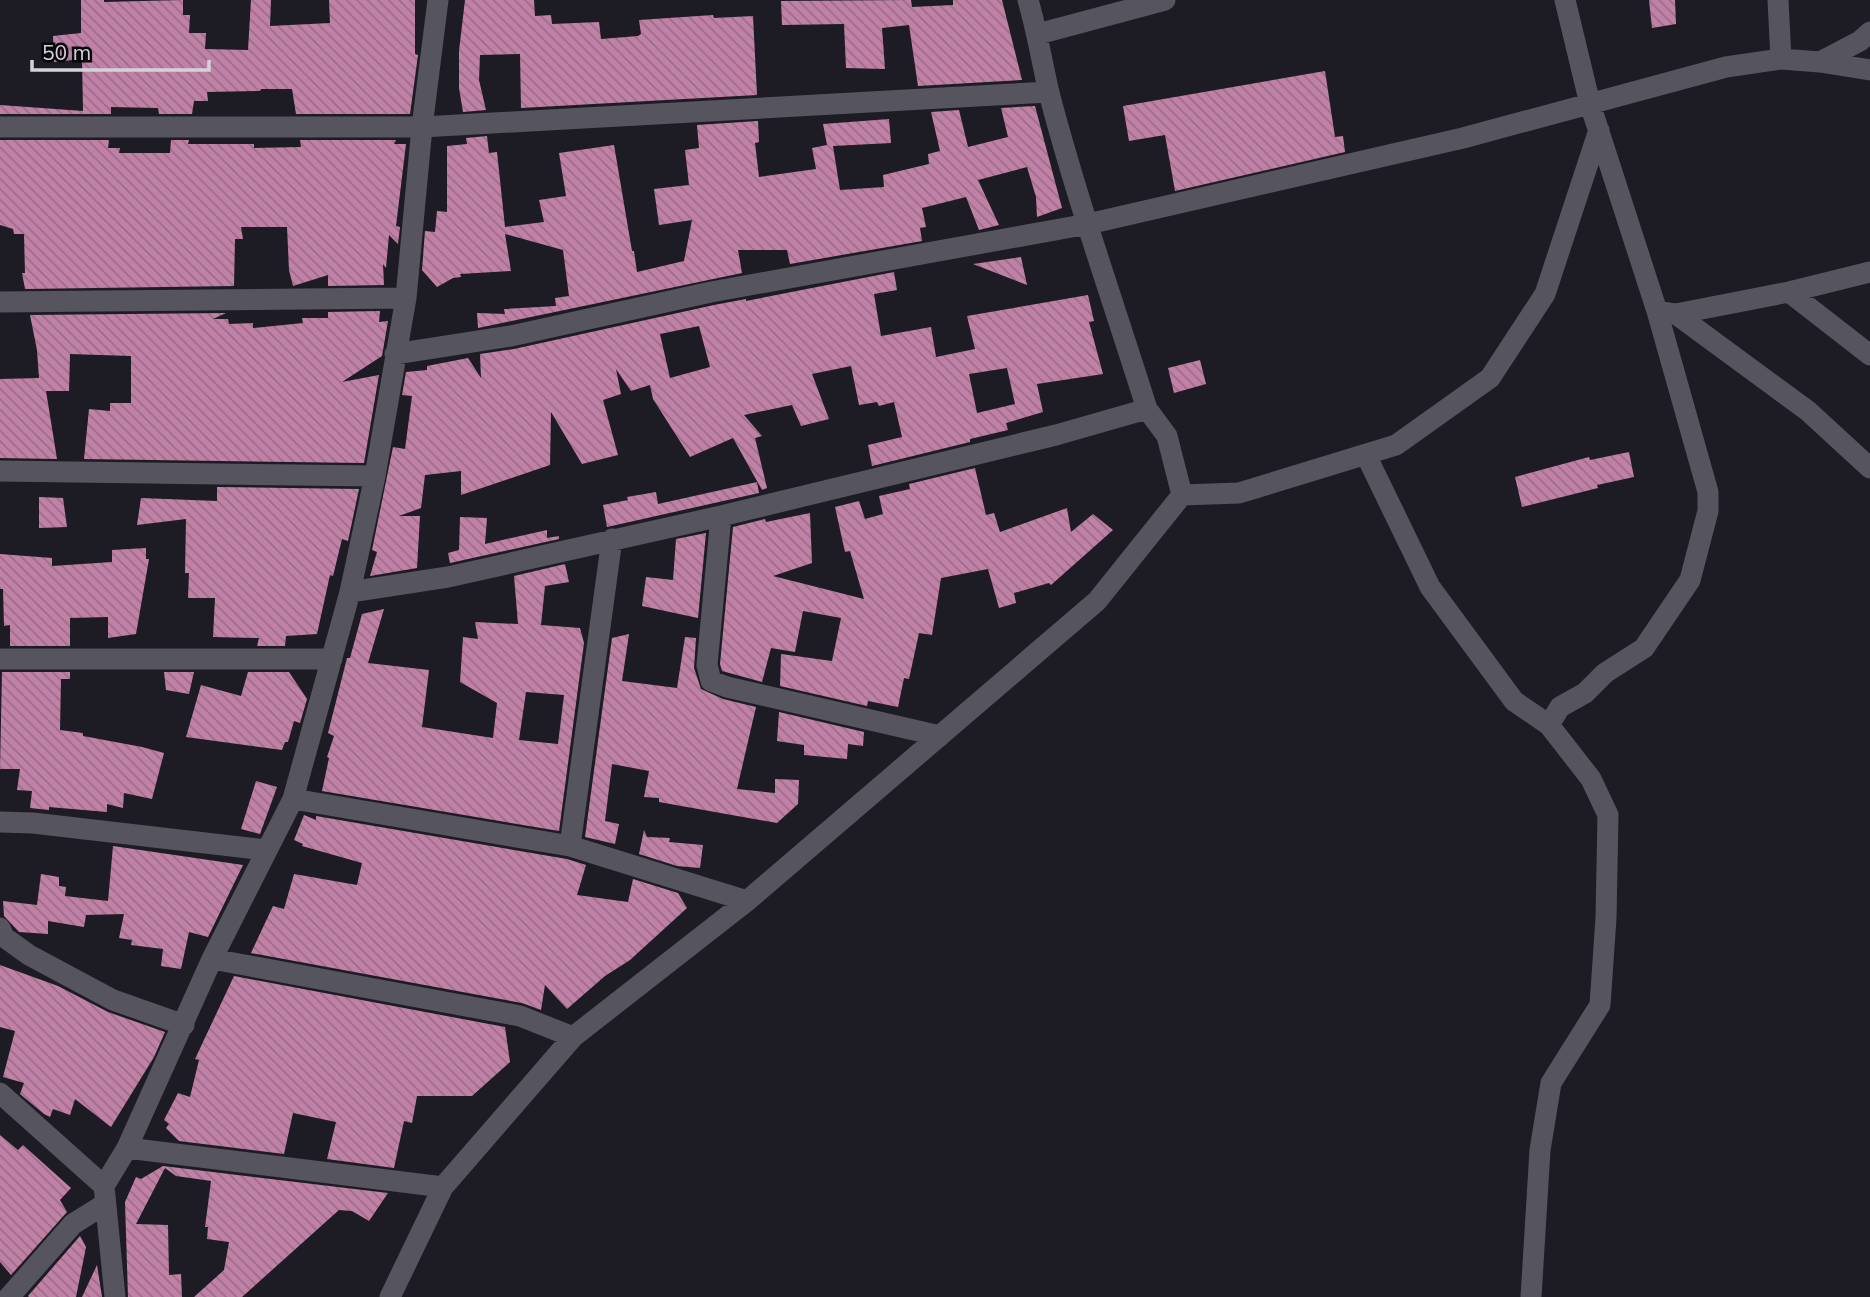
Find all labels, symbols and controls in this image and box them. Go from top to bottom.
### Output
scale bar [32,28,208,72]
text: 50 m [42,39,91,65]

